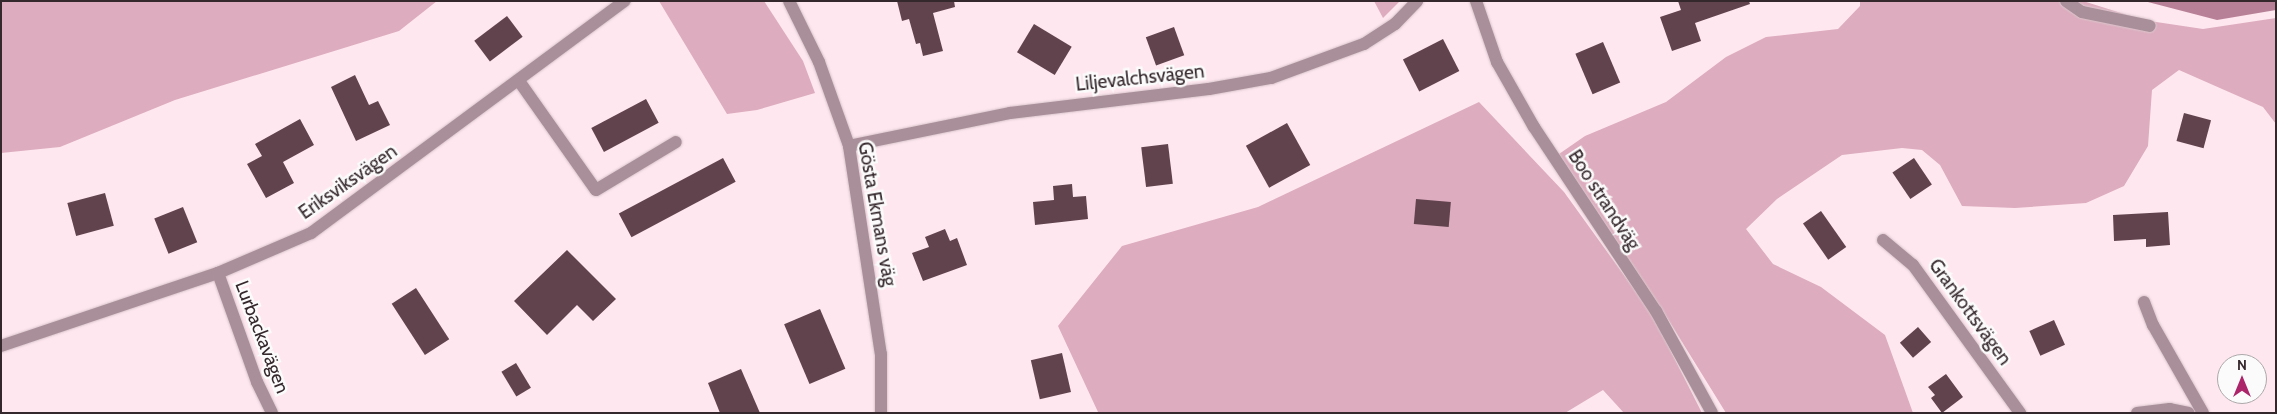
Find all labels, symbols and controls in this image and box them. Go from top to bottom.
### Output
street label: Liljevalchsvägen [1074,60,1206,96]
street label: Eriksviksvägen [294,140,402,224]
street label: Gösta Ekmans väg [853,140,901,288]
street label: Boo strandväg [1563,146,1645,254]
street label: Grankottsvägen [1924,255,2016,369]
street label: Lurbackavägen [230,277,294,397]
north arrow [2217,354,2267,404]
text: N [2237,356,2247,374]

